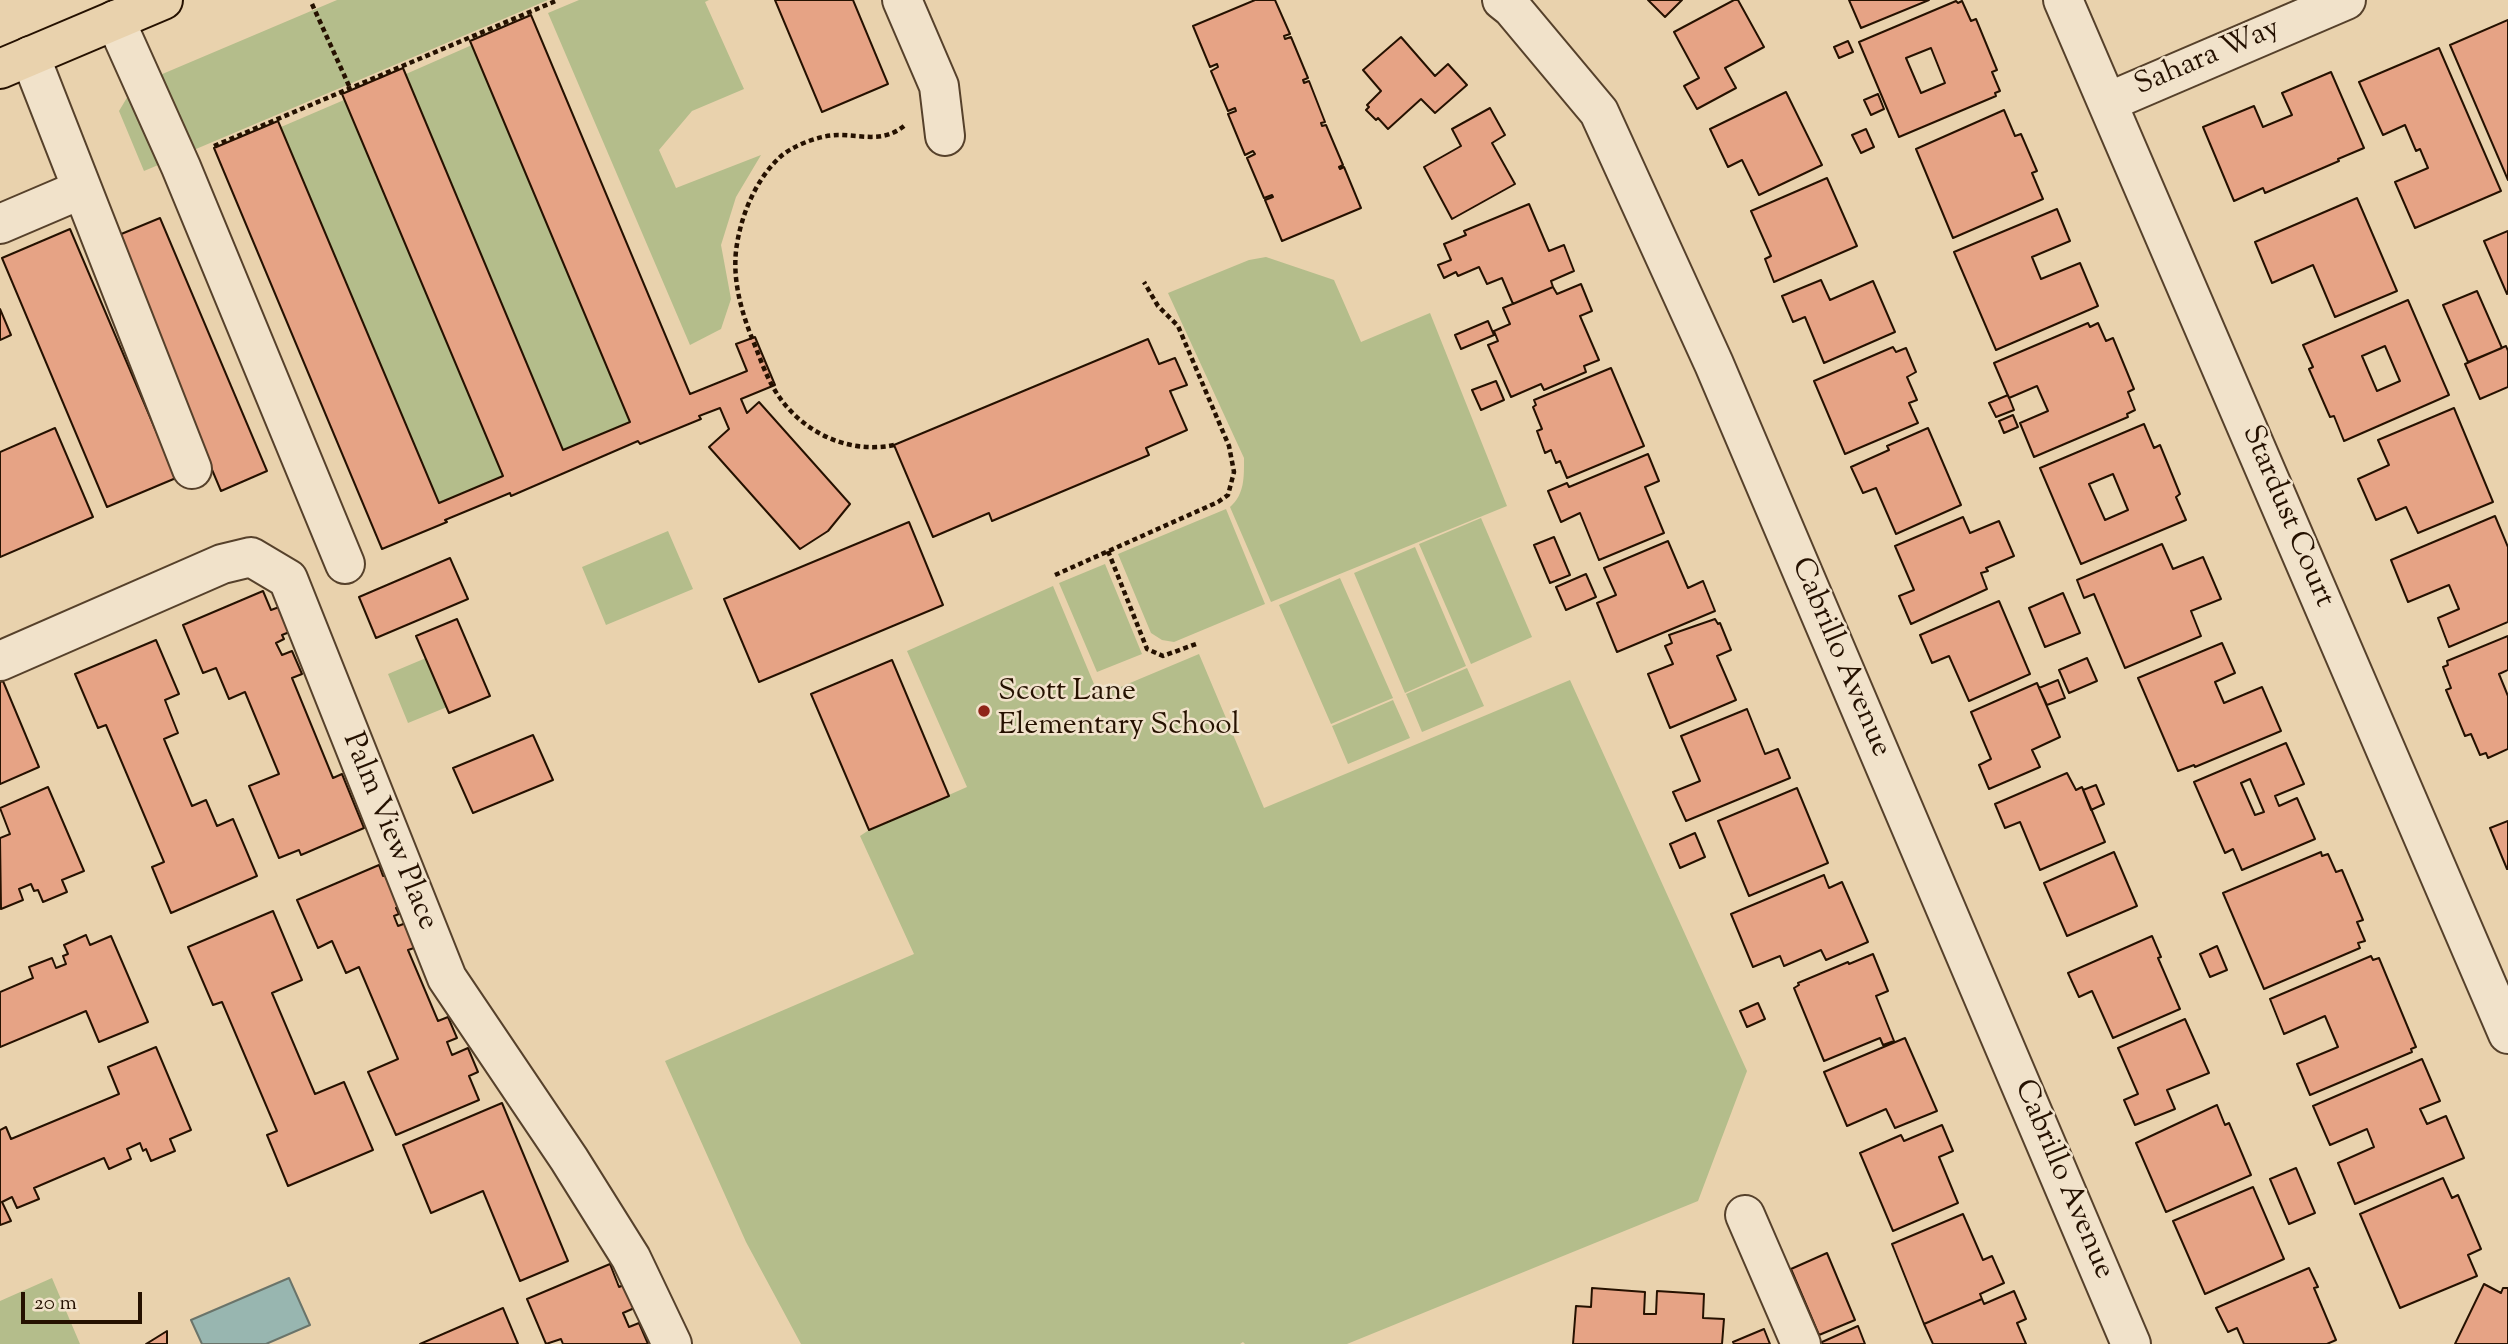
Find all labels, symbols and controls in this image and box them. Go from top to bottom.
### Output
street label: Sahara Way [2130,12,2286,106]
street label: Stardust Court [2232,421,2340,613]
street label: Cabrillo Avenue [1781,553,1897,763]
place label: Scott Lane Elementary School [998,676,1240,746]
marker: Scott Lane Elementary School [976,703,992,719]
street label: Palm View Place [332,728,444,936]
street label: Cabrillo Avenue [2004,1075,2120,1285]
scale bar [24,1278,145,1322]
text: 20 m [34,1289,77,1319]

